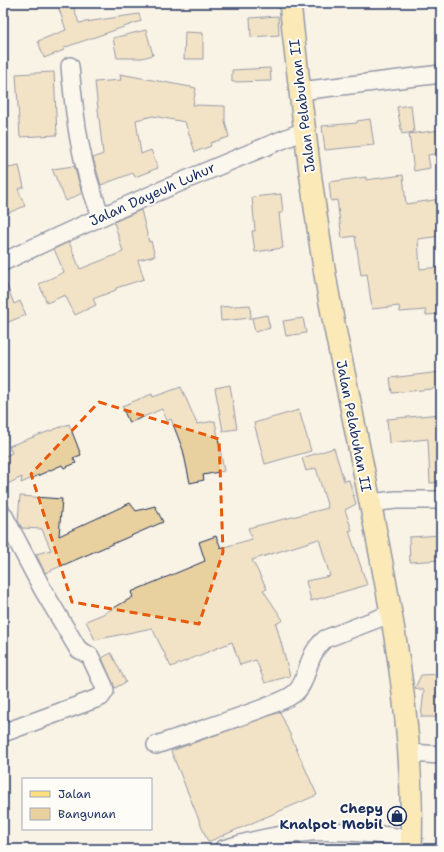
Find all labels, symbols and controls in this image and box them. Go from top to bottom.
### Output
street label: Jalan Pelabuhan II [285,38,319,174]
street label: Jalan Dayeuh Luhur [86,158,218,230]
street label: Jalan Pelabuhan II [332,359,376,494]
legend [22,778,152,830]
text: Jalan [58,786,91,802]
place label: Chepy Knalpot Mobil [280,799,383,833]
shop icon: Chepy Knalpot Mobil [386,805,408,827]
text: Bangunan [58,806,116,822]

